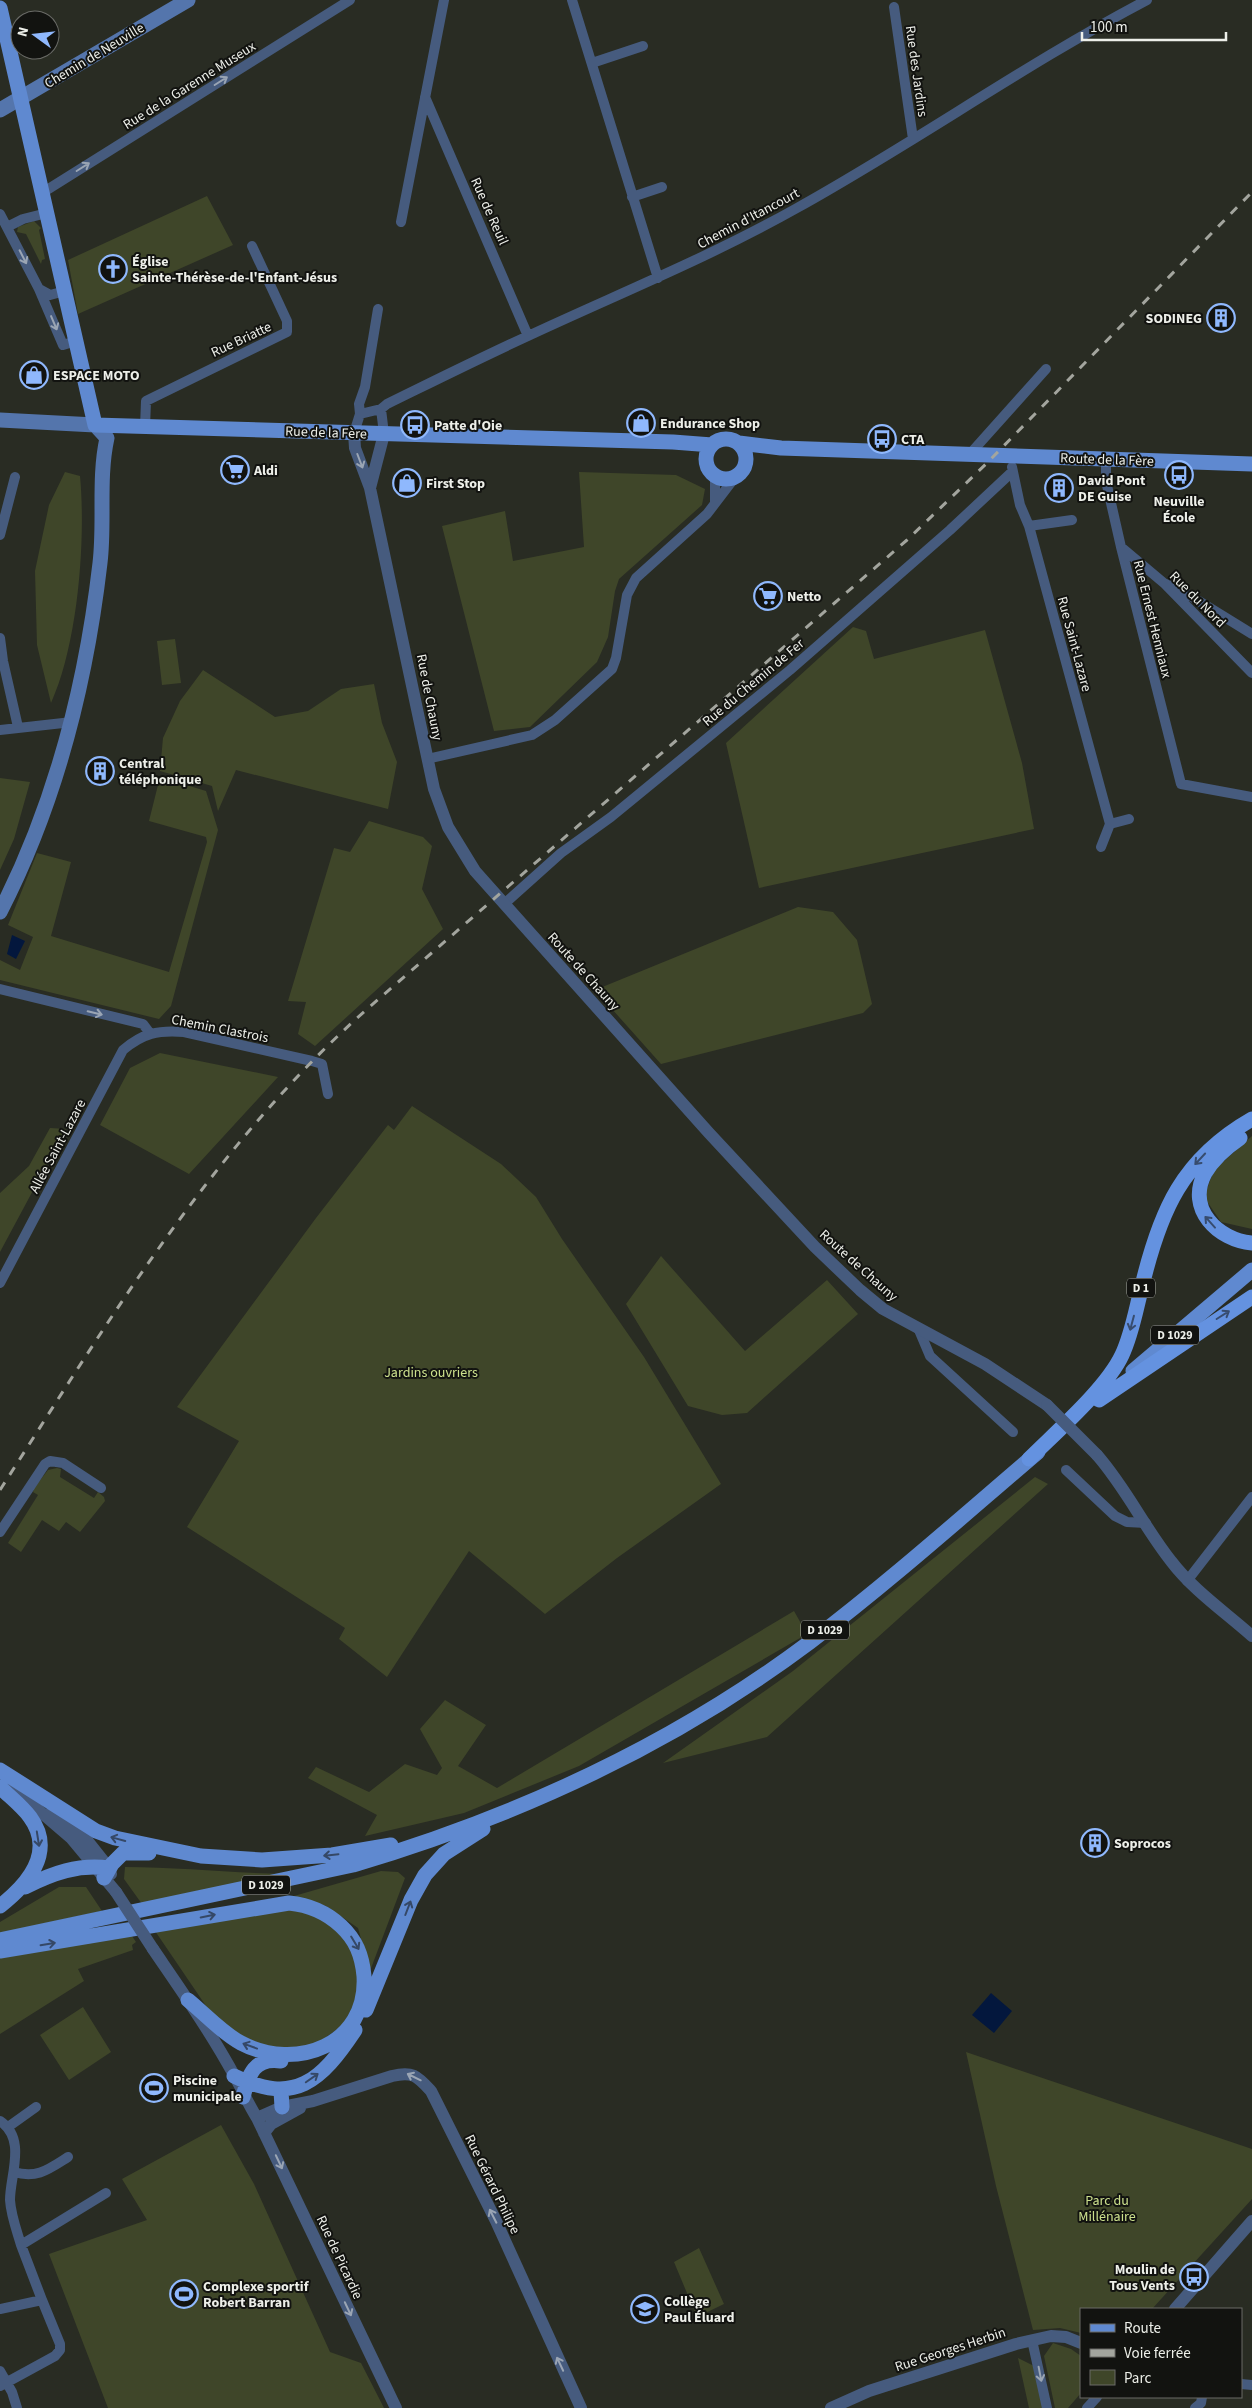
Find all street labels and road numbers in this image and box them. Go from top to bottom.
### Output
street label: Chemin de Neuville [41,18,148,94]
street label: Rue des Jardins [900,24,932,118]
street label: Rue de la Garenne Museux [119,36,260,135]
street label: Rue de Reuil [465,174,513,249]
street label: Chemin d'Itancourt [694,183,803,254]
street label: Rue Briatte [208,317,275,363]
street label: Rue de la Fère [285,422,367,444]
street label: Route de la Fère [1060,448,1154,472]
street label: Rue Ernest Henniaux [1128,558,1177,681]
street label: Rue du Nord [1165,567,1230,632]
street label: Rue Saint-Lazare [1052,594,1096,694]
street label: Rue du Chemin de Fer [698,634,809,731]
street label: Rue de Chauny [411,652,447,742]
street label: Route de Chauny [543,928,624,1016]
street label: Chemin Clastrois [169,1010,270,1048]
street label: Allée Saint-Lazare [25,1096,91,1197]
street label: Route de Chauny [815,1225,902,1307]
road number: D 1 [1127,1278,1155,1298]
road number: D 1029 [1151,1326,1199,1344]
road number: D 1029 [801,1620,849,1640]
road number: D 1029 [242,1876,290,1894]
street label: Rue Gérard Philipe [459,2131,525,2238]
street label: Rue de Picardie [311,2212,367,2303]
street label: Rue Georges Herbin [892,2323,1008,2377]

